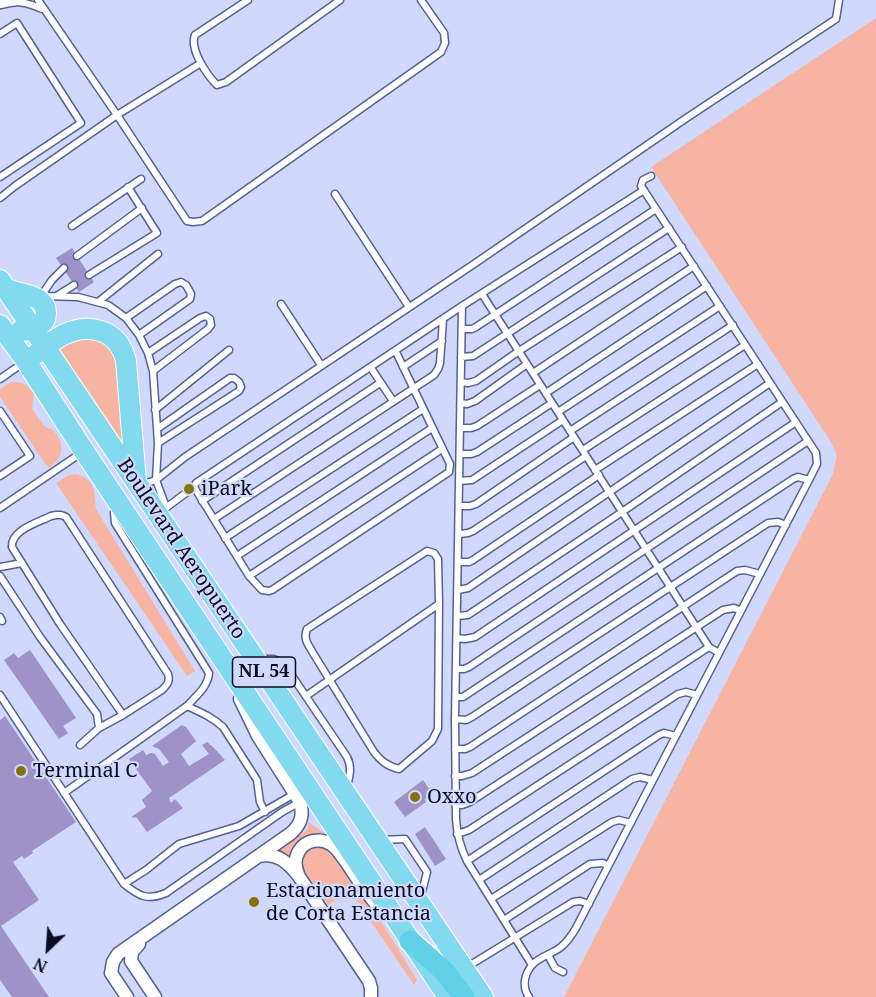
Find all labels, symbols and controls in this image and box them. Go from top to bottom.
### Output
street label: Boulevard Aeropuerto [111,454,251,644]
place label: iPark [201,477,252,501]
marker: iPark [182,482,196,496]
road number: NL 54 [232,657,296,687]
place label: Terminal C [33,759,138,783]
marker: Terminal C [14,764,28,778]
place label: Oxxo [427,785,476,809]
marker: Oxxo [408,790,422,804]
place label: Estacionamiento de Corta Estancia [266,879,431,926]
marker: Estacionamiento de Corta Estancia [247,895,261,909]
north arrow [18,919,78,979]
text: N [30,953,51,978]

